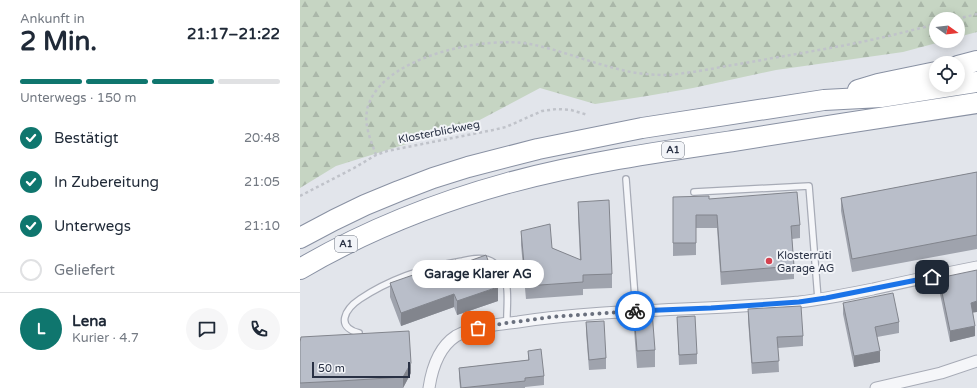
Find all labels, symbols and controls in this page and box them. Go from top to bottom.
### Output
text: Ankunft in [20,11,85,27]
north arrow [929,12,965,48]
map controls [929,12,965,92]
text: 21:17–21:22 [187,25,280,43]
text: 2 Min. [20,26,97,57]
button: locate [929,56,965,92]
text: Unterwegs · 150 m [20,90,137,106]
street label: Klosterblickweg [397,118,481,146]
icon: check [20,127,42,149]
text: Bestätigt [54,129,119,147]
text: 20:48 [244,130,280,146]
road number: A1 [662,142,684,158]
icon: check [20,171,42,193]
text: In Zubereitung [54,173,159,191]
text: 21:05 [244,174,280,190]
icon: check [20,215,42,237]
text: Unterwegs [54,217,131,235]
text: 21:10 [244,218,280,234]
road number: A1 [335,236,357,252]
place label: Klosterrüti Garage AG [777,249,834,275]
marker: Klosterrüti Garage AG [764,256,774,266]
callout: Garage Klarer AG [412,260,544,288]
pin [915,260,949,294]
text: Geliefert [54,261,115,279]
text: Garage Klarer AG [424,266,532,282]
icon: home [921,266,943,288]
courier [615,291,655,331]
icon: bike [624,300,646,322]
button: chat [186,308,228,350]
button: phone [238,308,280,350]
pin [461,311,495,345]
text: Lena [72,312,107,330]
icon: bag [467,317,489,339]
text: L [37,320,45,338]
text: Kurier · 4.7 [72,330,139,346]
scale bar [312,360,410,379]
text: 50 m [318,362,345,375]

